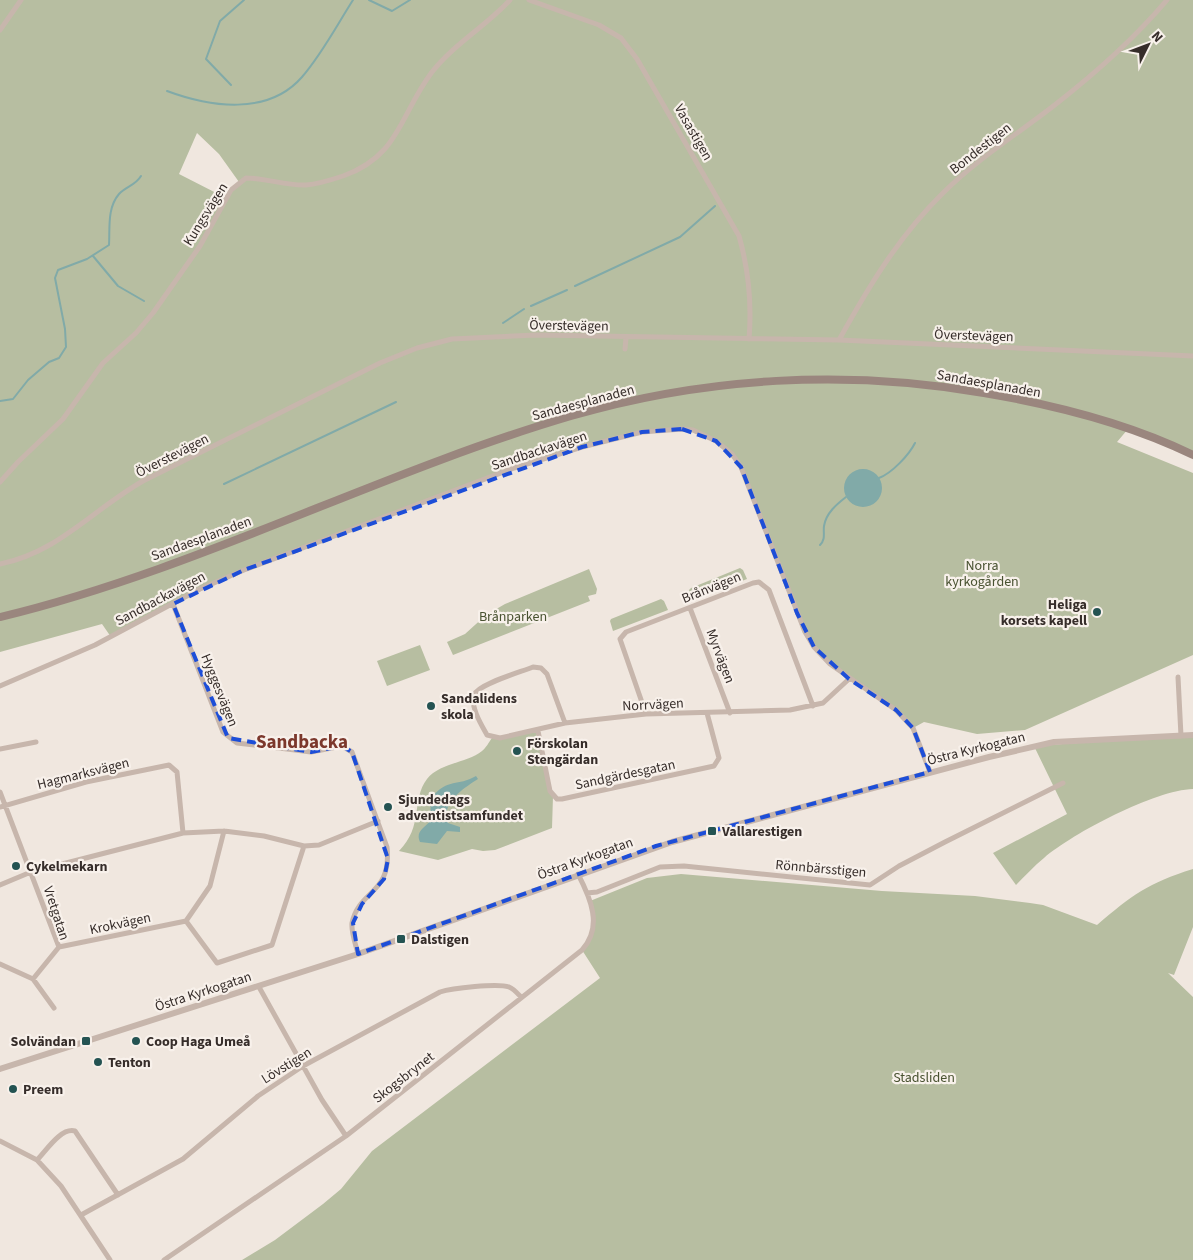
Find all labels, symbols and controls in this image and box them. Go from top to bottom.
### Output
north arrow [1123,20,1173,70]
text: N [1146,27,1167,47]
street label: Vasastigen [669,101,717,164]
street label: Bondestigen [946,118,1016,179]
street label: Kungsvägen [179,179,233,250]
street label: Överstevägen [529,315,609,337]
street label: Överstevägen [934,325,1014,347]
street label: Sandaesplanaden [935,365,1042,403]
street label: Sandaesplanaden [530,380,637,426]
street label: Sandbackavägen [489,426,590,476]
street label: Överstevägen [133,429,212,483]
street label: Sandaesplanaden [148,512,254,566]
park label: Norra kyrkogården [945,556,1019,592]
street label: Sandbackavägen [112,567,209,631]
street label: Brånvägen [679,567,744,609]
place label: Heliga korsets kapell [1001,595,1087,631]
marker: Heliga korsets kapell [1091,606,1103,618]
park label: Brånparken [479,607,547,627]
street label: Myrvägen [701,626,740,686]
street label: Hyggesvägen [195,651,243,730]
place label: Sandalidens skola [441,689,517,725]
street label: Norrvägen [622,693,684,717]
marker: Sandalidens skola [425,700,437,712]
street label: Östra Kyrkogatan [925,727,1027,771]
district label: Sandbacka [256,729,348,756]
place label: Förskolan Stengärdan [527,734,598,770]
marker: Förskolan Stengärdan [511,745,523,757]
street label: Hagmarksvägen [35,753,131,795]
street label: Sandgärdesgatan [573,755,677,795]
place label: Sjundedags adventistsamfundet [398,790,524,826]
marker: Sjundedags adventistsamfundet [382,801,394,813]
place label: Vallarestigen [721,822,802,842]
marker: Vallarestigen [706,825,718,837]
street label: Östra Kyrkogatan [535,832,636,885]
street label: Rönnbärsstigen [775,855,867,883]
place label: Cykelmekarn [26,857,107,877]
marker: Cykelmekarn [10,860,22,872]
street label: Vretgatan [38,884,74,943]
street label: Krokvägen [88,908,153,940]
place label: Dalstigen [411,930,469,950]
marker: Dalstigen [395,933,407,945]
street label: Östra Kyrkogatan [153,967,254,1017]
place label: Solvändan [11,1032,76,1052]
place label: Coop Haga Umeå [146,1032,251,1052]
marker: Solvändan [80,1035,92,1047]
marker: Coop Haga Umeå [130,1035,142,1047]
street label: Lövstigen [258,1043,316,1089]
street label: Skogsbrynet [369,1047,439,1108]
place label: Tenton [108,1053,151,1073]
marker: Tenton [92,1056,104,1068]
park label: Stadsliden [893,1068,955,1088]
place label: Preem [23,1080,63,1100]
marker: Preem [7,1083,19,1095]

